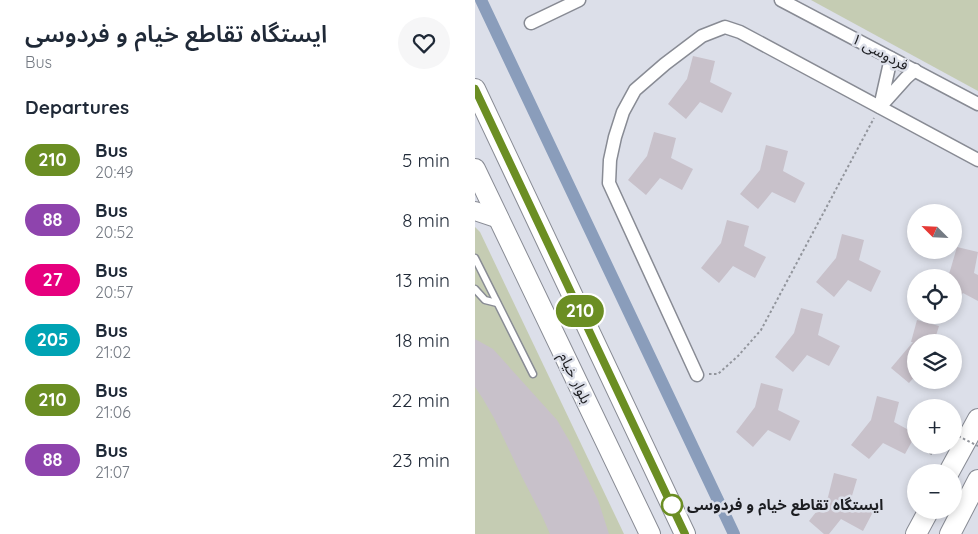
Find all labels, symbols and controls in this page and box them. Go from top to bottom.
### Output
button: heart [398,17,450,69]
text: ایستگاه تقاطع خیام و فردوسی [25,18,327,48]
street label: فردوسی ۱ [849,29,912,75]
text: Bus [25,52,52,72]
text: Departures [25,95,129,119]
text: Bus [95,138,128,162]
text: 210 [38,148,67,171]
text: 5 min [402,148,450,172]
text: 20:49 [95,162,133,182]
text: Bus [95,198,128,222]
north arrow [907,204,963,259]
map controls [907,204,962,519]
text: 88 [43,208,62,231]
text: 8 min [402,208,450,232]
text: 20:52 [95,222,134,242]
text: Bus [95,258,128,282]
text: 27 [42,268,63,291]
text: 13 min [395,268,450,292]
button: locate [907,269,962,324]
text: 20:57 [95,282,133,302]
line badge: 210 [551,295,609,327]
text: 210 [566,299,594,322]
text: Bus [95,318,128,342]
text: 205 [37,328,68,351]
text: 18 min [395,328,450,352]
button: layers [907,334,962,389]
text: 21:02 [95,342,131,362]
street label: بلوار خیام [553,349,596,407]
text: Bus [95,378,128,402]
text: 210 [38,388,67,411]
text: 22 min [391,388,450,412]
button: + [907,399,962,454]
text: 21:06 [95,402,131,422]
text: Bus [95,438,128,462]
text: 88 [43,448,62,471]
text: 23 min [392,448,450,472]
text: 21:07 [95,462,130,482]
button: − [907,464,962,519]
marker: ایستگاه تقاطع خیام و فردوسی [661,494,683,516]
place label: ایستگاه تقاطع خیام و فردوسی [687,495,883,516]

